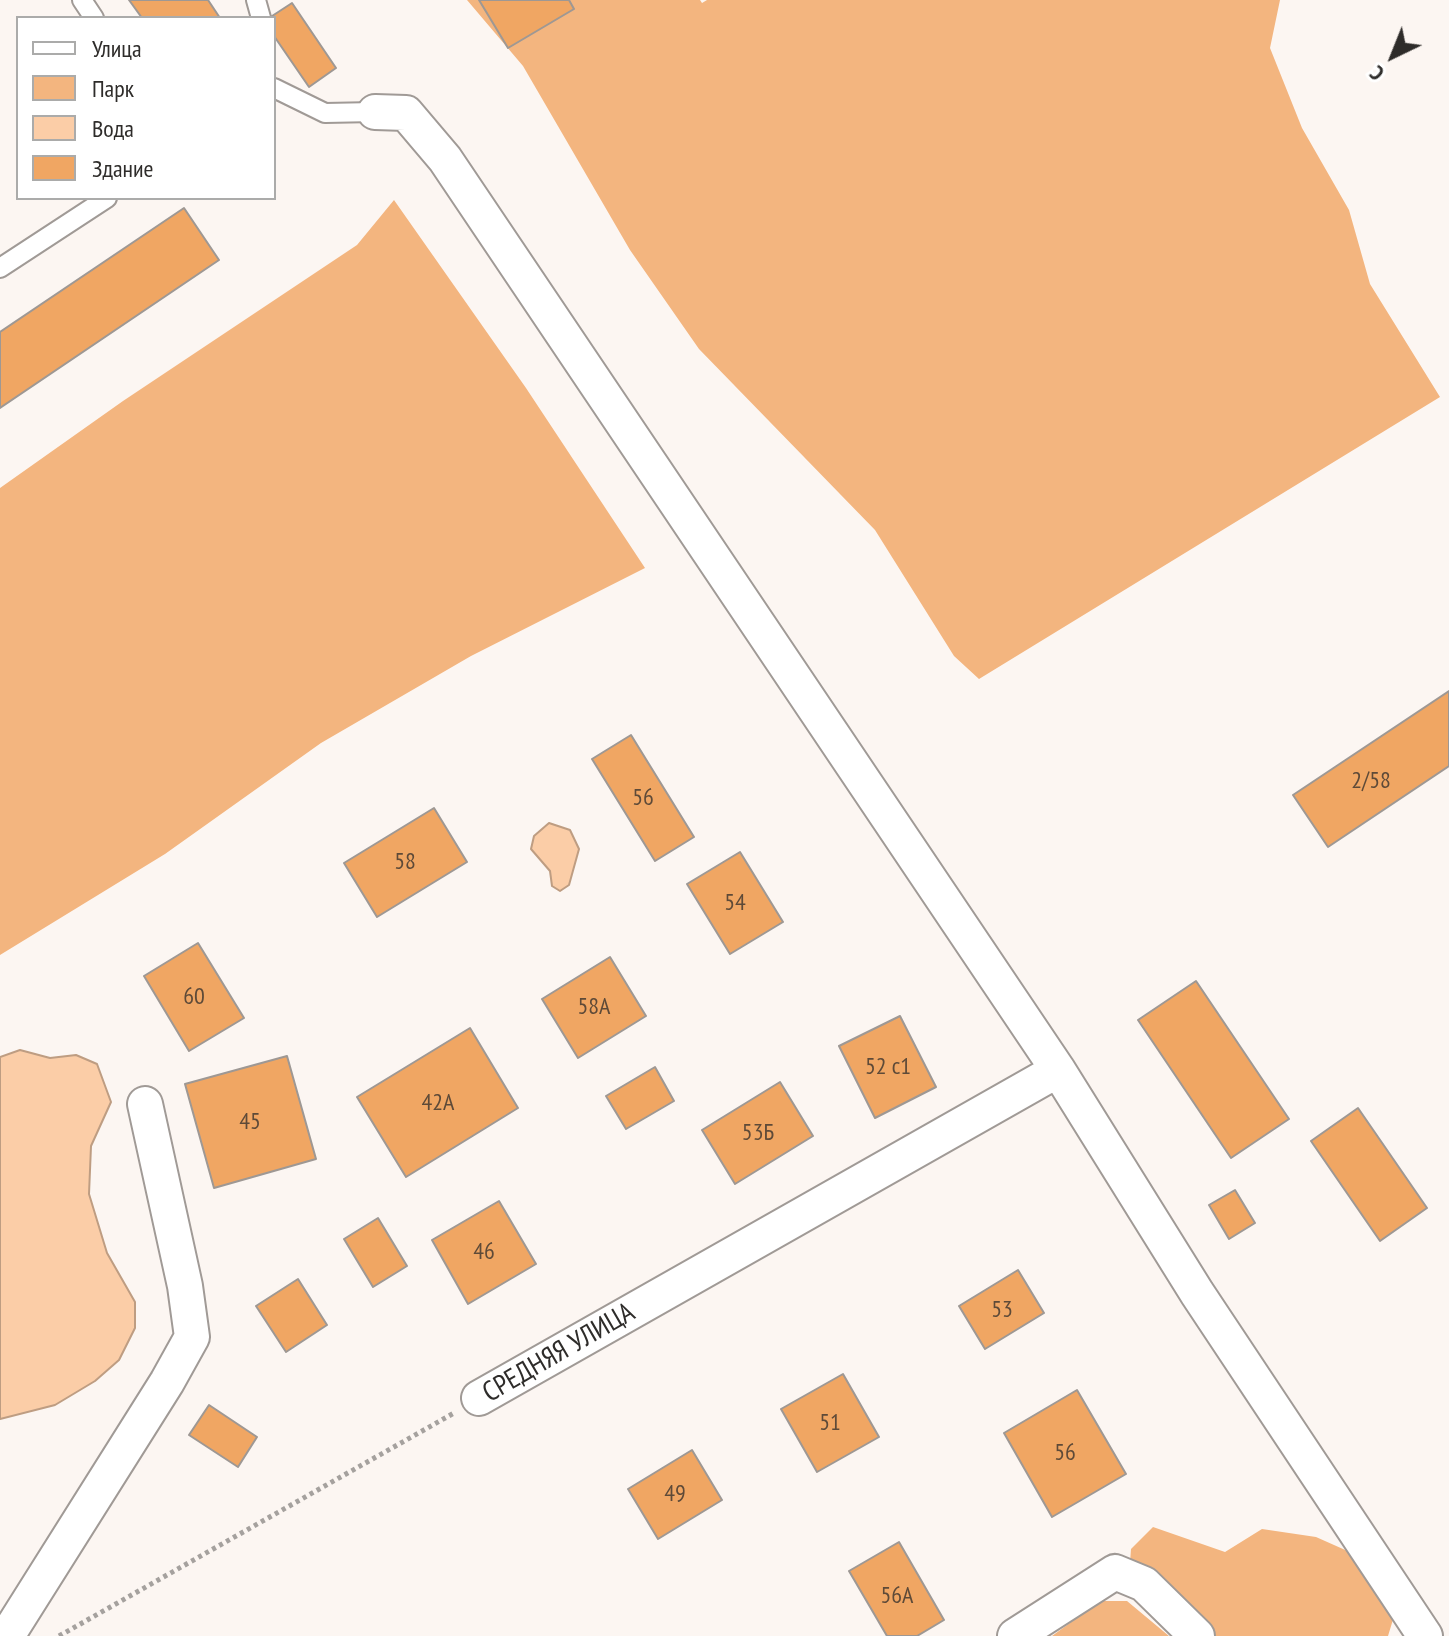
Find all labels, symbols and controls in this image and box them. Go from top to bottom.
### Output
legend [16,16,276,200]
north arrow [1353,16,1433,96]
text: Улица [92,33,142,64]
text: С [1363,60,1390,87]
text: Парк [92,73,134,104]
text: Вода [92,113,134,144]
text: Здание [92,153,153,184]
house number: 2/58 [1351,767,1391,795]
house number: 56 [632,784,654,812]
house number: 58 [394,848,416,876]
house number: 54 [724,889,746,917]
house number: 60 [183,983,205,1011]
house number: 58А [578,993,610,1021]
house number: 52 с1 [865,1053,911,1081]
house number: 42А [422,1089,454,1117]
house number: 45 [239,1108,261,1136]
house number: 53Б [742,1119,774,1147]
house number: 46 [473,1238,495,1266]
street label: СРЕДНЯЯ УЛИЦА [477,1296,641,1410]
house number: 53 [991,1296,1013,1324]
house number: 51 [819,1409,841,1437]
house number: 56 [1054,1439,1076,1467]
house number: 49 [664,1480,686,1508]
house number: 56А [881,1582,913,1610]

